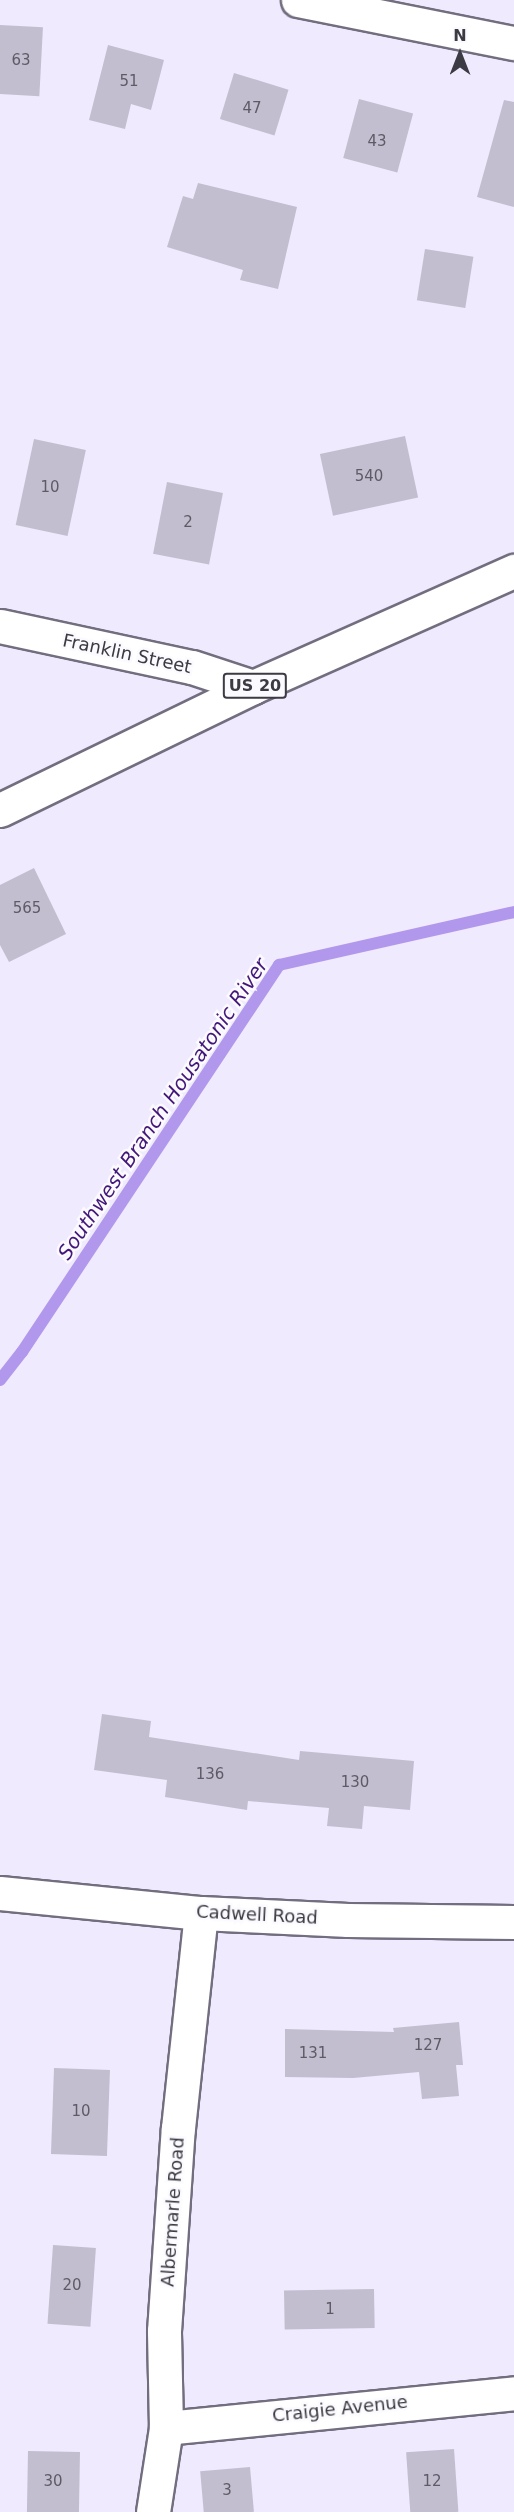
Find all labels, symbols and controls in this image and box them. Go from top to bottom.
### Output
north arrow [430,24,490,84]
text: N [453,26,467,45]
house number: 63 [11,52,31,70]
house number: 51 [119,73,139,91]
house number: 47 [242,100,262,118]
house number: 43 [367,133,387,151]
house number: 540 [355,468,383,486]
house number: 10 [40,479,60,497]
house number: 2 [183,514,193,532]
street label: Franklin Street [61,630,193,678]
road number: US 20 [222,673,288,699]
house number: 565 [13,900,41,918]
water label: Southwest Branch Housatonic River [53,954,273,1264]
house number: 136 [196,1766,224,1784]
house number: 130 [341,1774,369,1792]
street label: Cadwell Road [196,1901,318,1929]
house number: 127 [414,2037,442,2055]
house number: 131 [299,2045,327,2063]
house number: 10 [71,2103,91,2121]
street label: Albermarle Road [157,2137,189,2287]
house number: 20 [62,2277,82,2295]
house number: 1 [325,2301,335,2319]
street label: Craigie Avenue [271,2391,409,2427]
house number: 30 [43,2473,63,2491]
house number: 12 [422,2473,442,2491]
house number: 3 [222,2482,232,2500]

